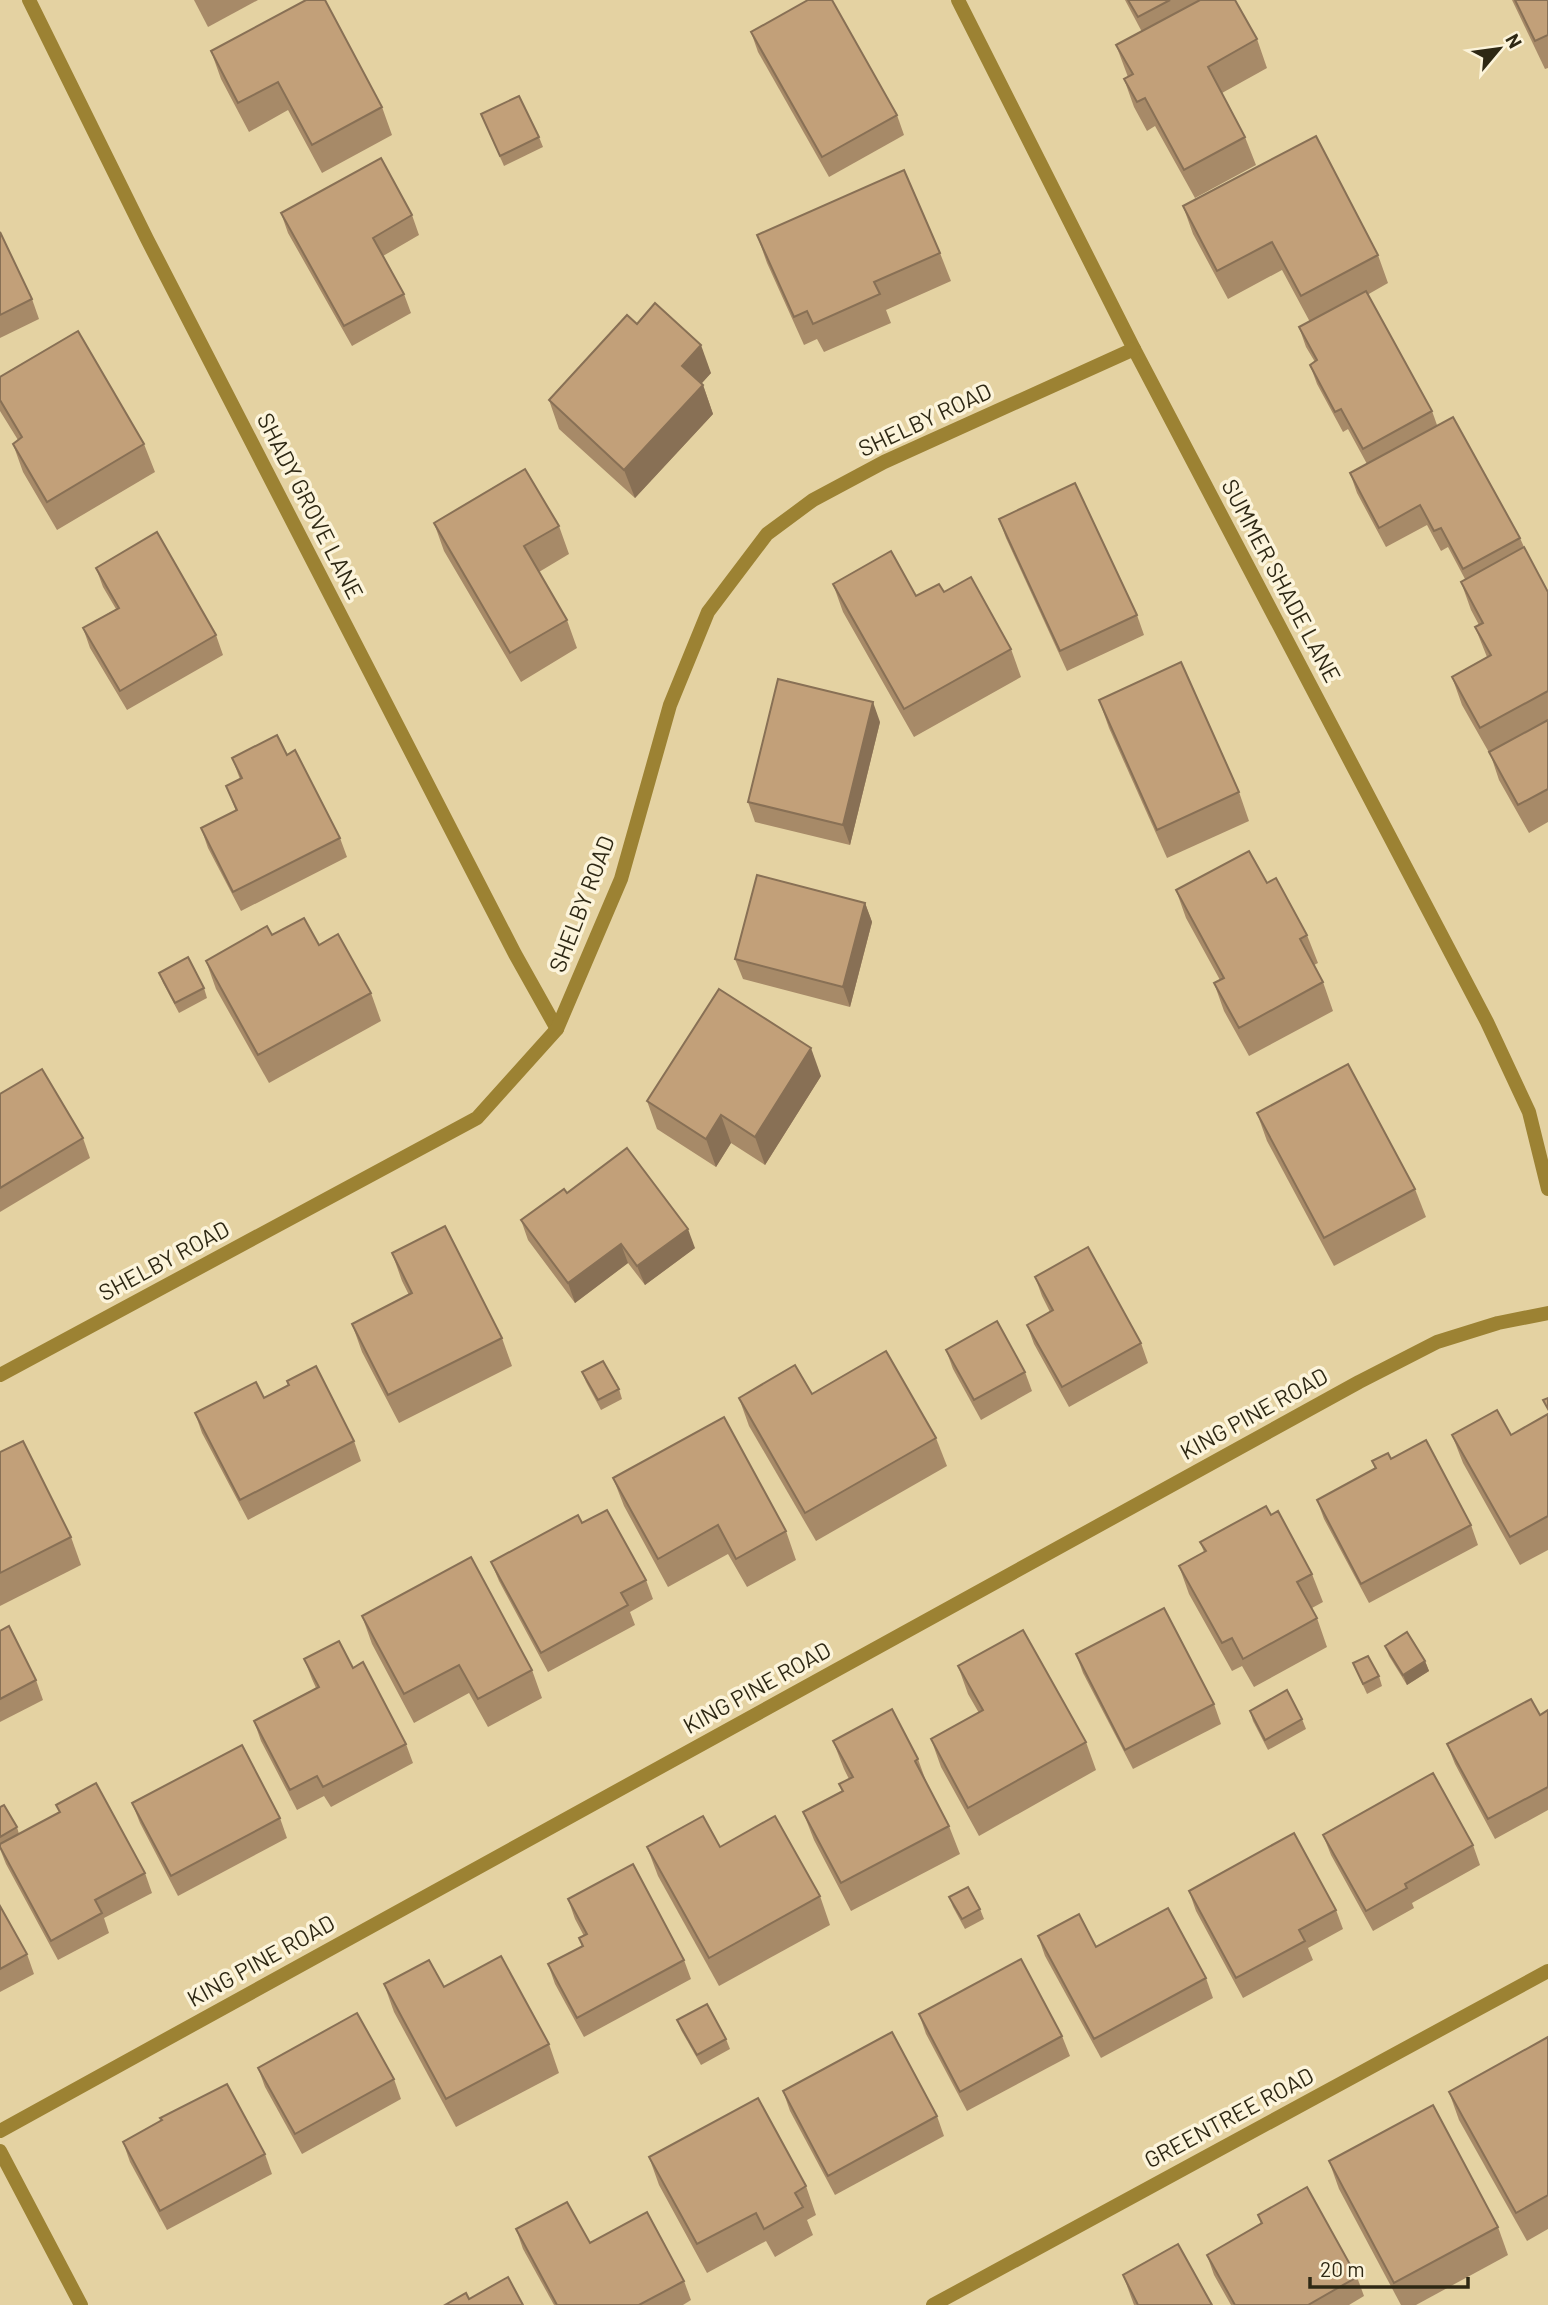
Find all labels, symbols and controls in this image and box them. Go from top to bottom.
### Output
north arrow [1464,14,1534,84]
text: N [1501,29,1527,52]
street label: SHELBY ROAD [854,376,996,462]
street label: SHADY GROVE LANE [252,408,370,603]
street label: SUMMER SHADE LANE [1216,474,1347,687]
street label: SHELBY ROAD [542,832,620,976]
street label: SHELBY ROAD [94,1214,234,1306]
street label: KING PINE ROAD [1175,1361,1332,1465]
street label: KING PINE ROAD [678,1635,835,1739]
street label: KING PINE ROAD [182,1908,339,2012]
street label: GREENTREE ROAD [1139,2061,1318,2174]
scale bar [1310,2246,1468,2290]
text: 20 m [1320,2256,1365,2281]

